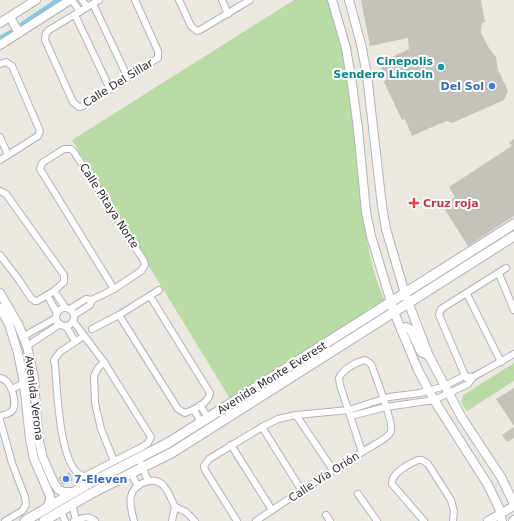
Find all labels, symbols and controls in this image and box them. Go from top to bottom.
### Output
place label: Cinepolis Sendero Lincoln [333,55,433,81]
street label: Calle Del Sillar [81,56,156,110]
marker: Cinepolis Sendero Lincoln [436,62,446,72]
place label: Del Sol [441,80,484,93]
marker: Del Sol [487,81,497,91]
street label: Calle Pitaya Norte [77,161,141,251]
marker: Cruz roja [408,197,420,209]
place label: Cruz roja [423,197,479,210]
street label: Avenida Monte Everest [215,339,330,417]
street label: Avenida Verona [22,355,46,441]
street label: Calle Vía Orión [286,449,362,505]
place label: 7-Eleven [74,473,127,486]
marker: 7-Eleven [61,474,71,484]

